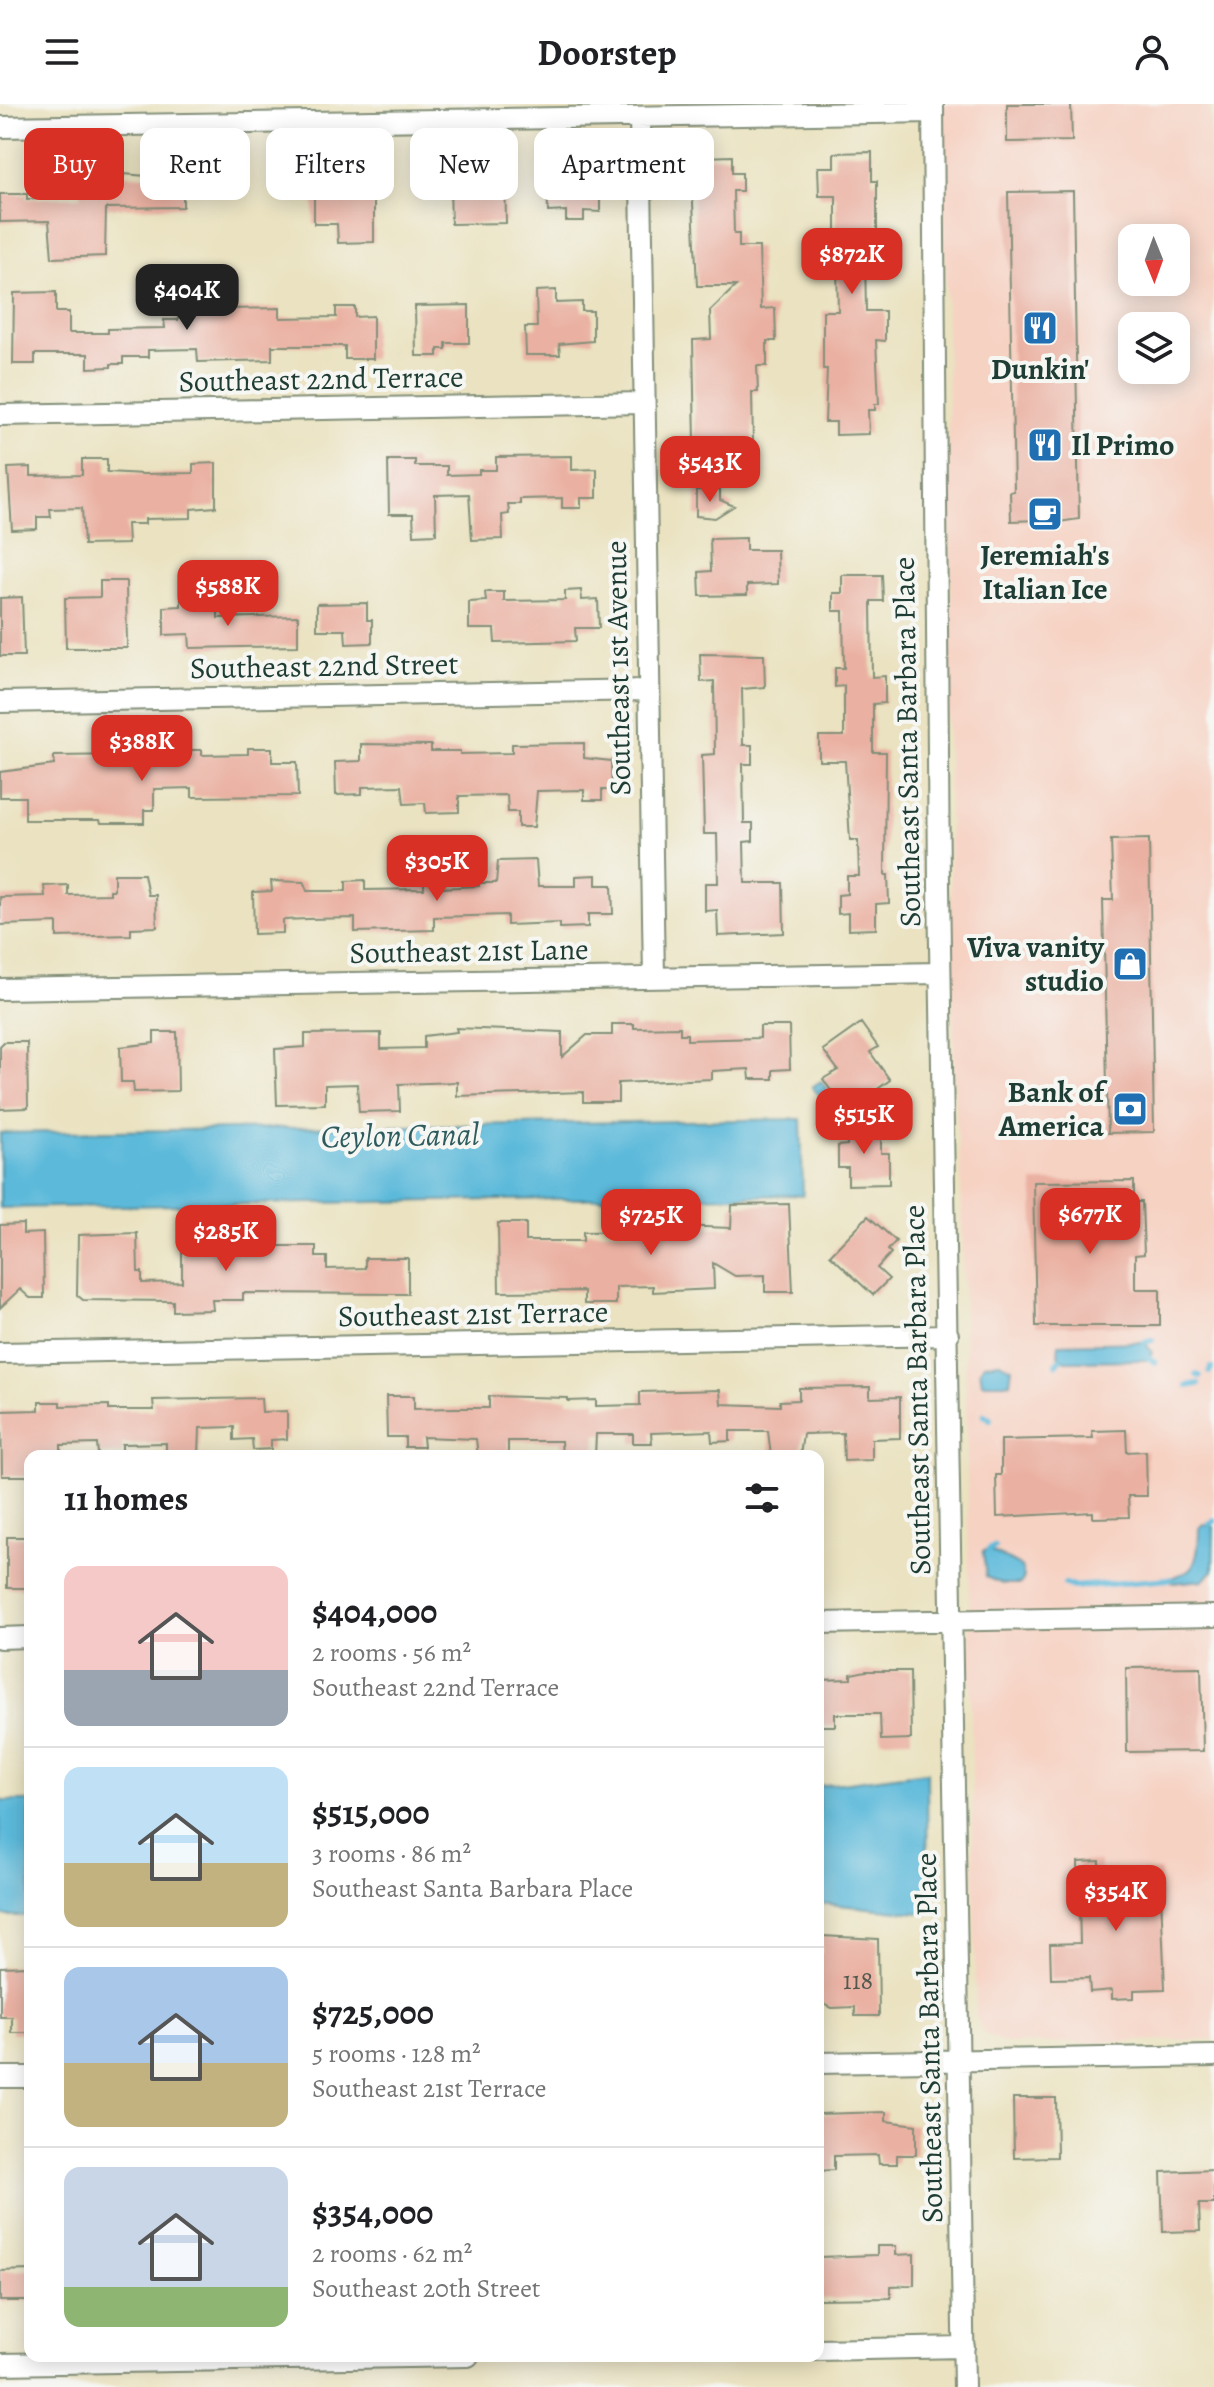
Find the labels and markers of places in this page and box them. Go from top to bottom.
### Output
pin: $872K [796,228,908,296]
pin: $404K [131,264,243,332]
restaurant icon: Dunkin' [1021,309,1059,347]
place label: Dunkin' [991,349,1089,389]
place label: Il Primo [1071,425,1175,465]
restaurant icon: Il Primo [1026,426,1064,464]
pin: $543K [654,436,766,504]
cafe icon: Jeremiah's Italian Ice [1026,495,1064,533]
place label: Jeremiah's Italian Ice [980,535,1110,609]
pin: $588K [172,560,284,628]
pin: $388K [86,715,198,783]
pin: $305K [381,835,493,903]
place label: Viva vanity studio [966,927,1105,1001]
shop icon: Viva vanity studio [1111,945,1149,983]
place label: Bank of America [998,1072,1108,1146]
pin: $515K [808,1088,920,1156]
bank icon: Bank of America [1111,1090,1149,1128]
pin: $677K [1034,1188,1146,1256]
pin: $725K [595,1189,707,1257]
pin: $285K [170,1205,282,1273]
pin: $354K [1060,1865,1172,1933]

